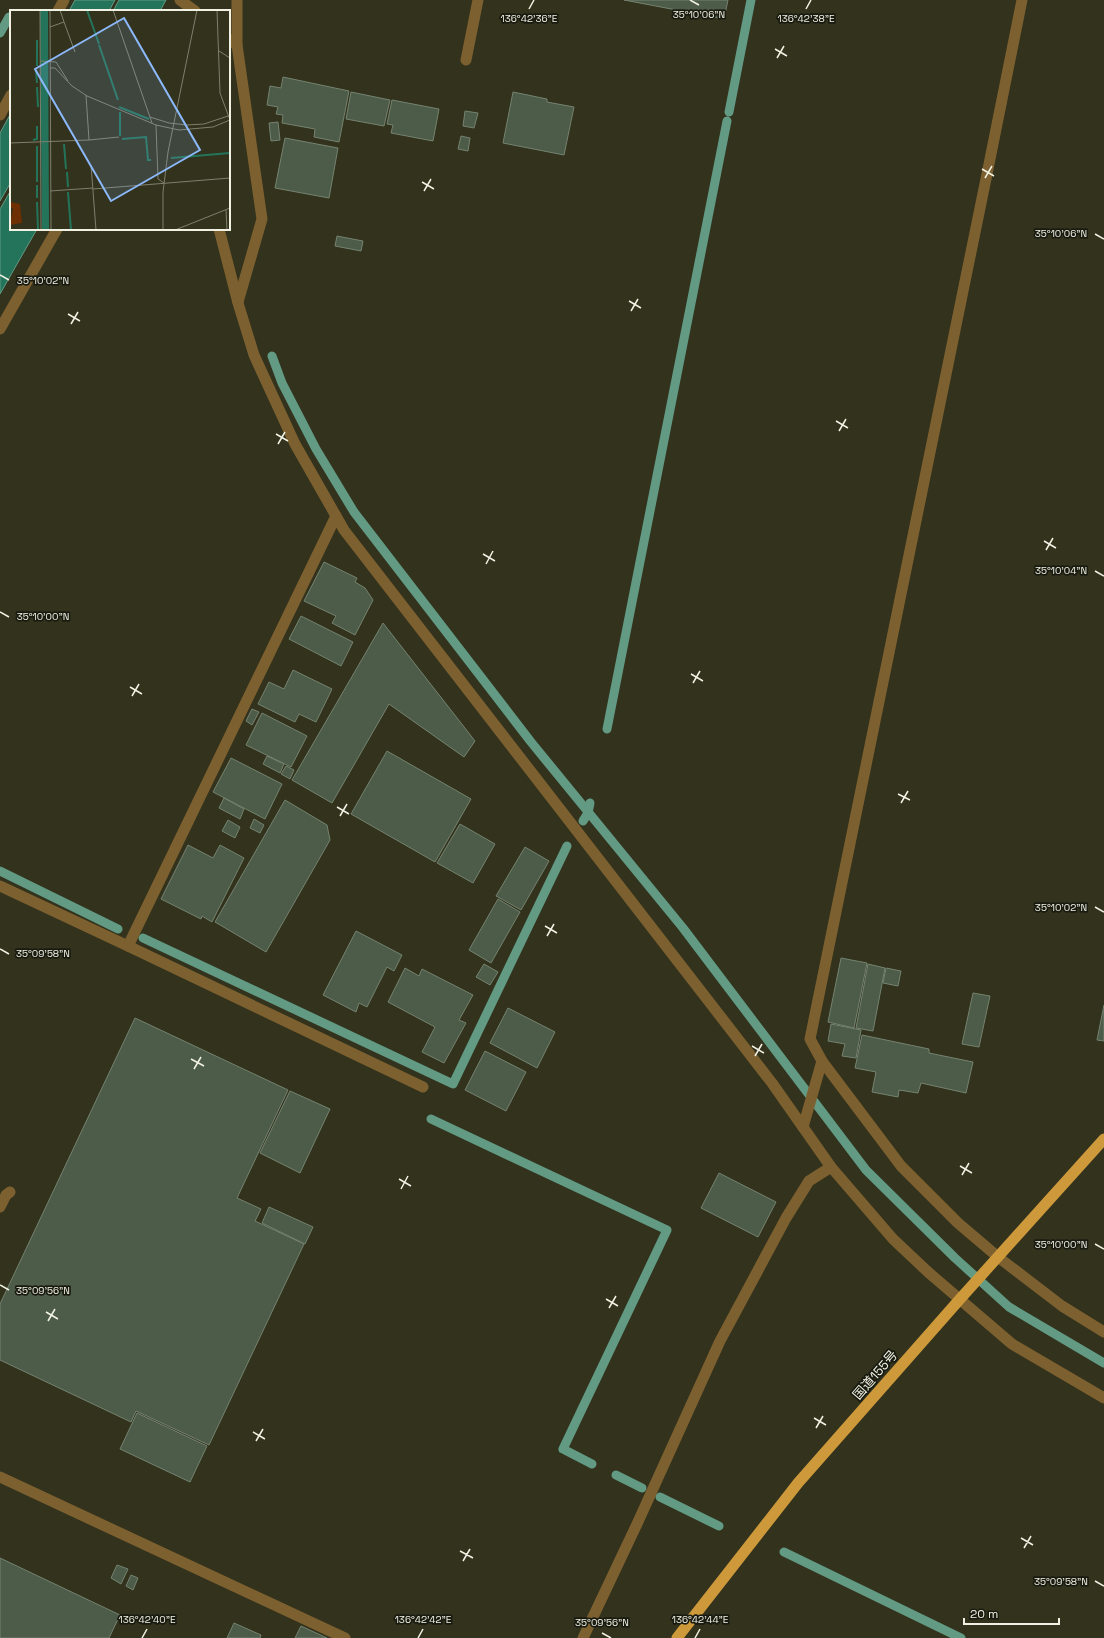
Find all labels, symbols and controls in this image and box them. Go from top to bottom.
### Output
text: 35°10'06"N [673,8,725,21]
inset map [10,10,230,230]
text: 136°42'36"E [501,12,558,25]
text: 136°42'38"E [777,12,835,25]
text: 35°10'06"N [1035,227,1087,240]
text: 35°10'02"N [17,274,69,287]
text: 35°10'04"N [1035,564,1087,577]
text: 35°10'00"N [17,610,69,623]
text: 35°10'02"N [1035,901,1087,914]
text: 35°09'58"N [16,947,70,960]
text: 35°10'00"N [1035,1238,1087,1251]
text: 35°09'56"N [16,1284,70,1297]
street label: 国道155号 [849,1347,901,1403]
text: 35°09'58"N [1034,1575,1088,1588]
scale bar [964,1600,1059,1626]
text: 20 m [970,1606,998,1622]
text: 136°42'40"E [118,1613,176,1626]
text: 136°42'42"E [395,1613,452,1626]
text: 136°42'44"E [672,1613,729,1626]
text: 35°09'56"N [575,1616,629,1629]

